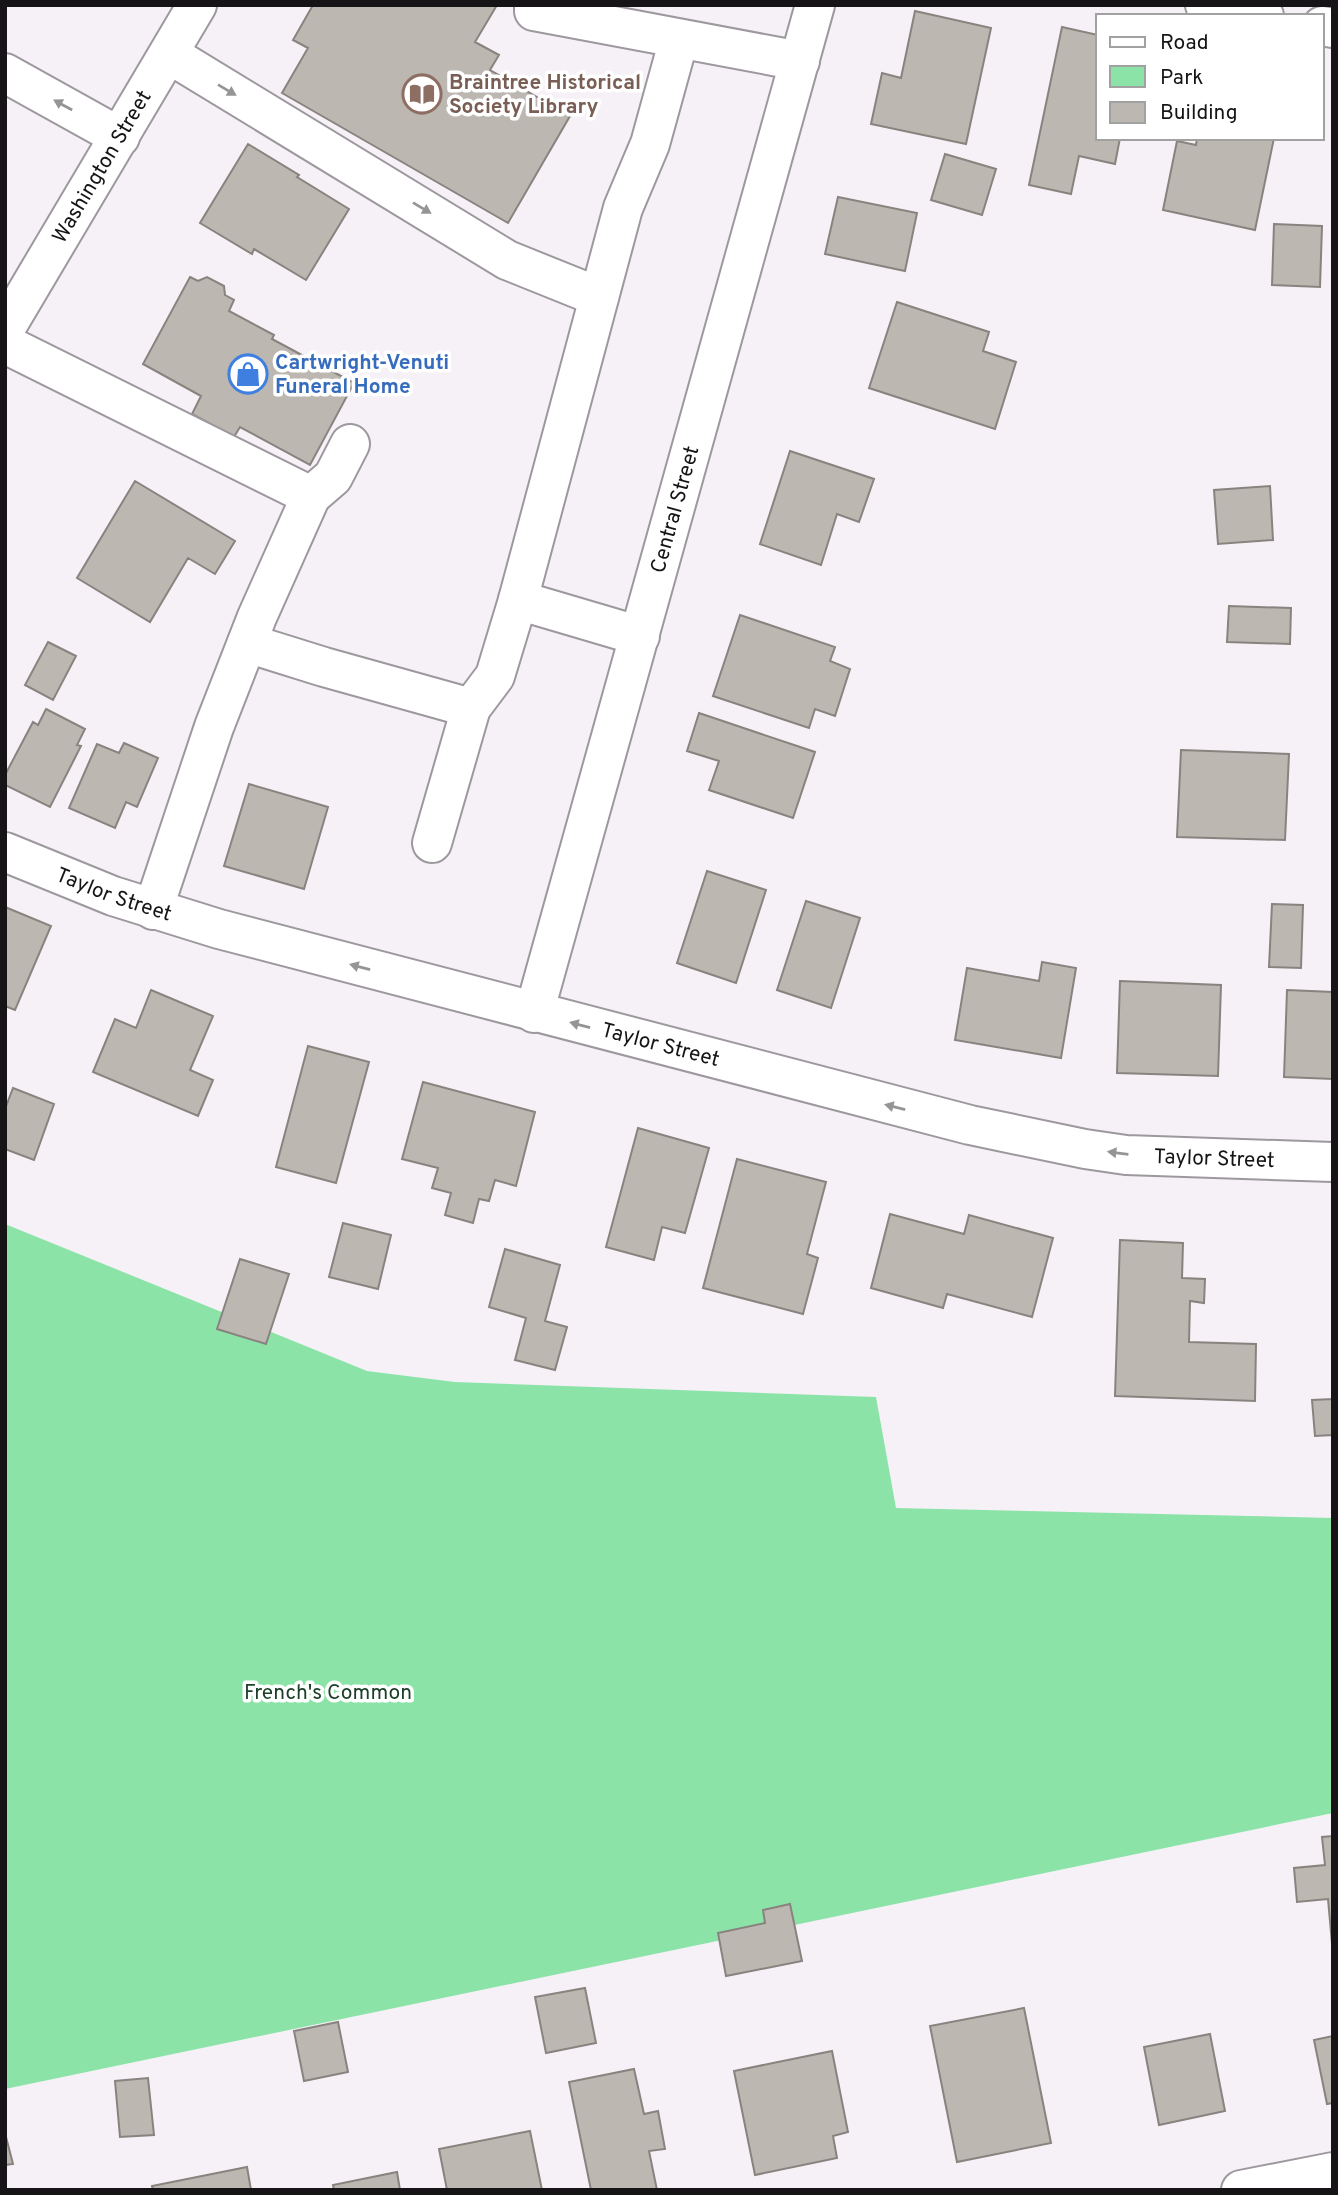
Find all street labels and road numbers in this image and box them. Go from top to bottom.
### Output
street label: Washington Street [47,86,158,249]
street label: Central Street [645,443,706,576]
street label: Taylor Street [52,862,175,928]
street label: Taylor Street [598,1017,722,1074]
street label: Taylor Street [1153,1144,1275,1175]

